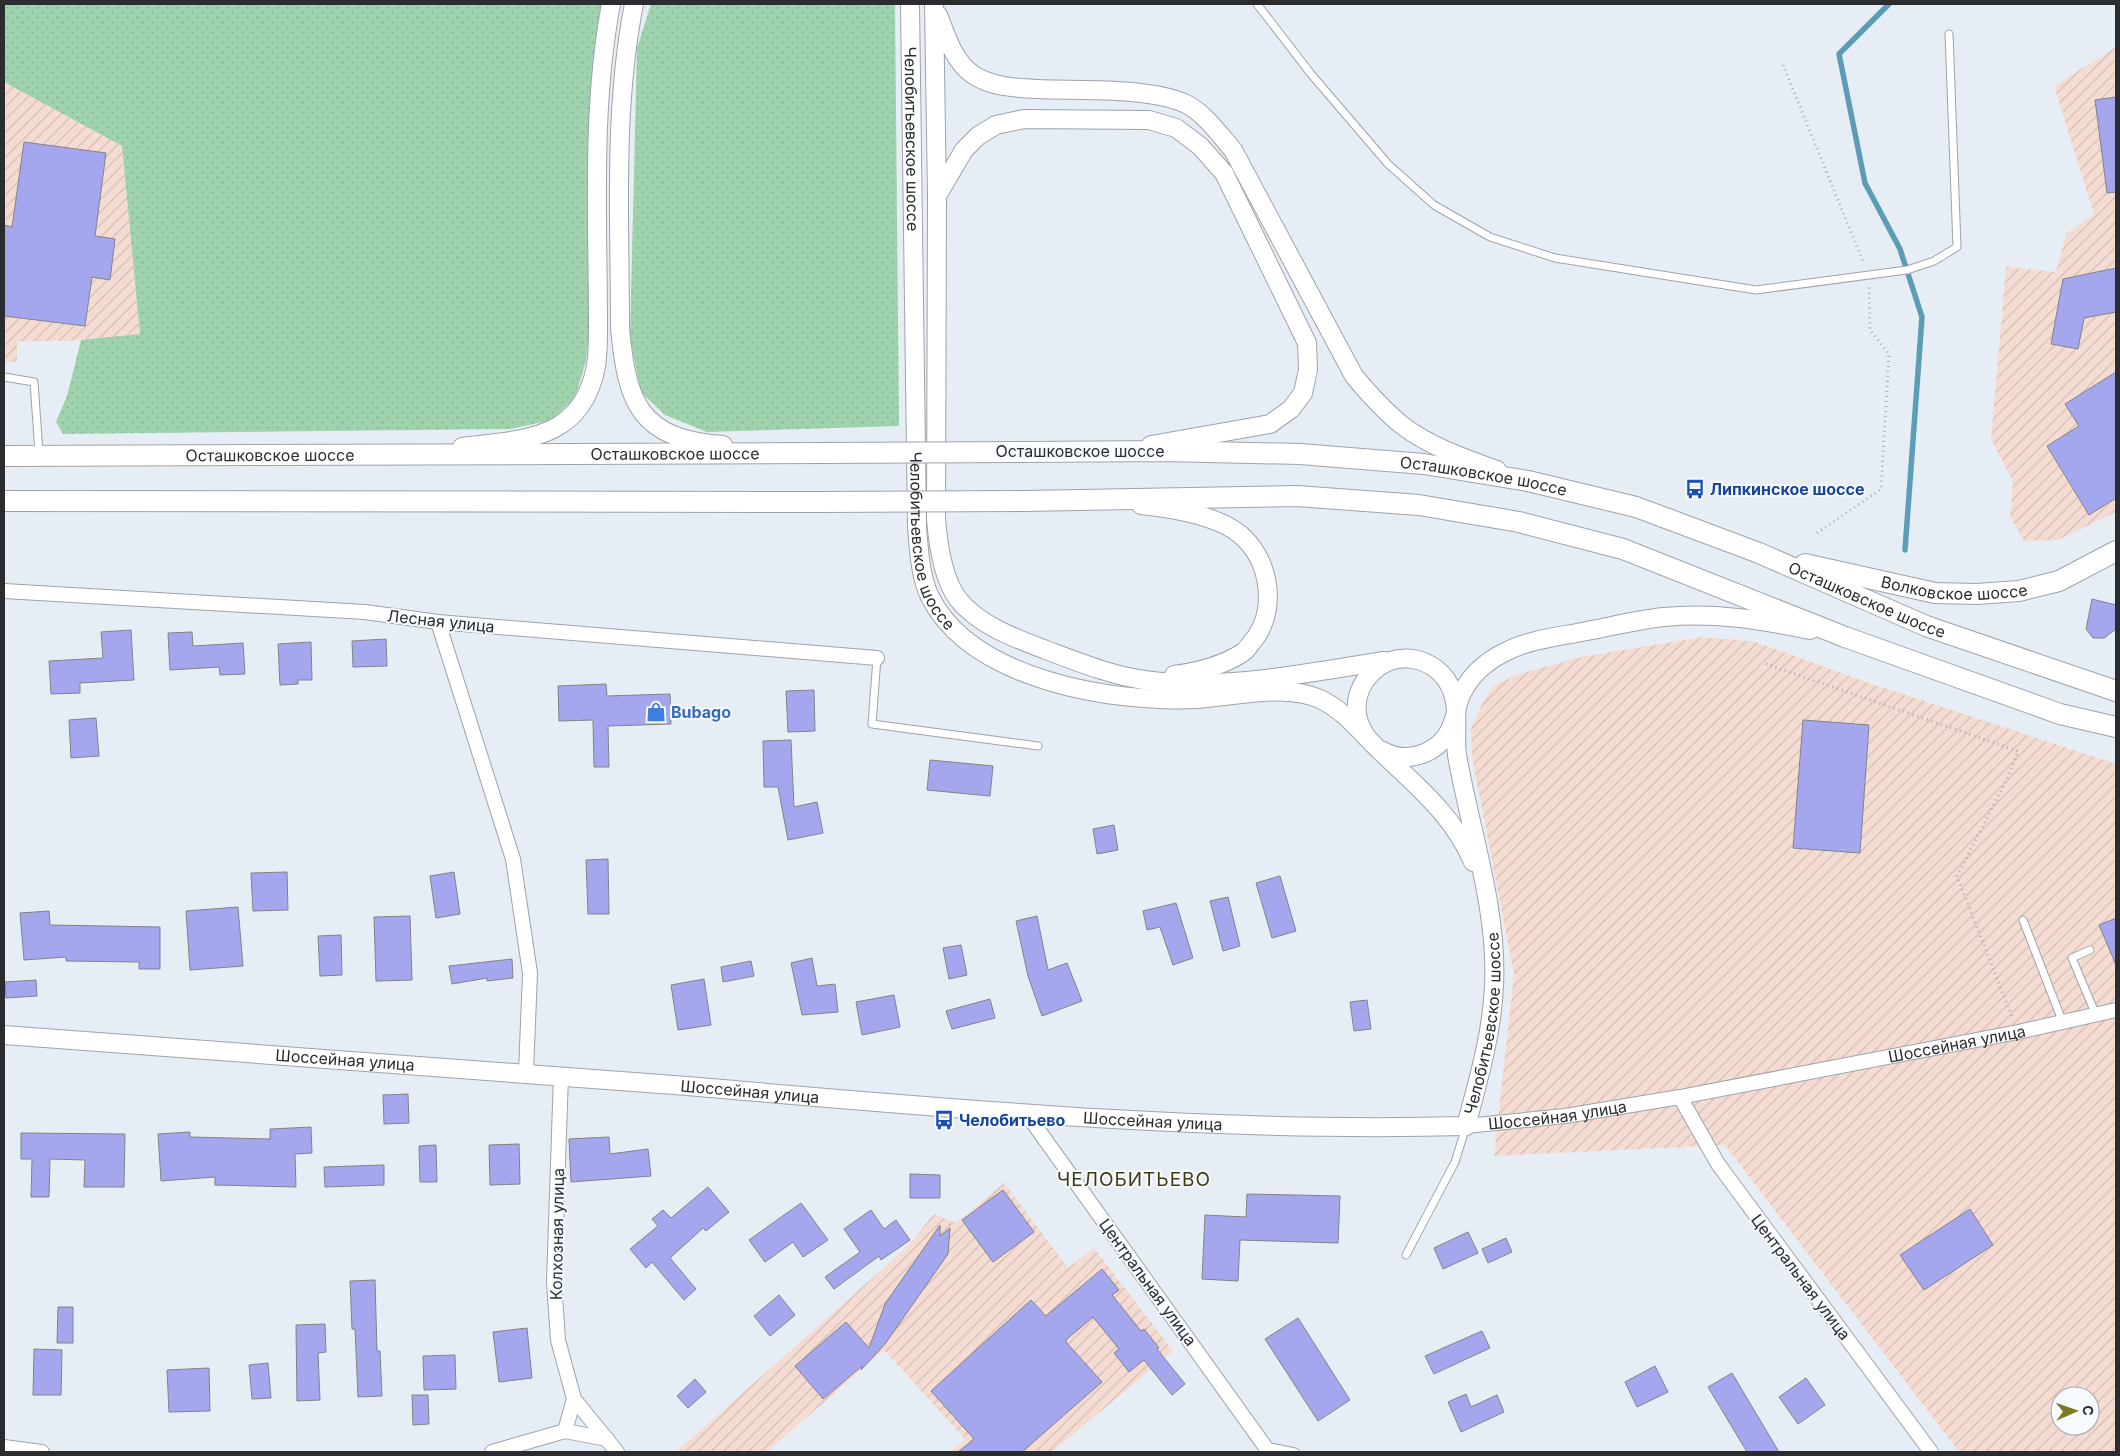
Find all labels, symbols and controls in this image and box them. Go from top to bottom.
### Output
street label: Челобитьевское шоссе [901,47,923,231]
street label: Осташковское шоссе [995,441,1165,461]
street label: Осташковское шоссе [590,443,760,464]
street label: Осташковское шоссе [185,445,355,465]
street label: Челобитьевское шоссе [906,452,959,634]
street label: Осташковское шоссе [1399,452,1569,500]
bus stop icon: Липкинское шоссе [1684,478,1706,500]
place label: Липкинское шоссе [1710,479,1864,499]
street label: Осташковское шоссе [1785,557,1948,642]
street label: Волковское шоссе [1879,571,2030,604]
street label: Лесная улица [386,605,496,637]
shop icon: Bubago [645,701,667,723]
place label: Bubago [671,702,731,722]
street label: Челобитьевское шоссе [1460,931,1504,1117]
street label: Шоссейная улица [1887,1021,2027,1067]
street label: Шоссейная улица [275,1045,415,1075]
street label: Шоссейная улица [680,1075,820,1107]
street label: Шоссейная улица [1487,1096,1628,1134]
street label: Шоссейная улица [1083,1107,1223,1134]
bus stop icon: Челобитьево [933,1109,955,1131]
place label: Челобитьево [959,1110,1066,1130]
street label: Колхозная улица [546,1168,568,1300]
district label: ЧЕЛОБИТЬЕВО [1057,1168,1211,1191]
street label: Центральная улица [1747,1210,1855,1344]
street label: Центральная улица [1095,1214,1201,1350]
north arrow [2050,1386,2100,1436]
text: С [2080,1405,2097,1416]

